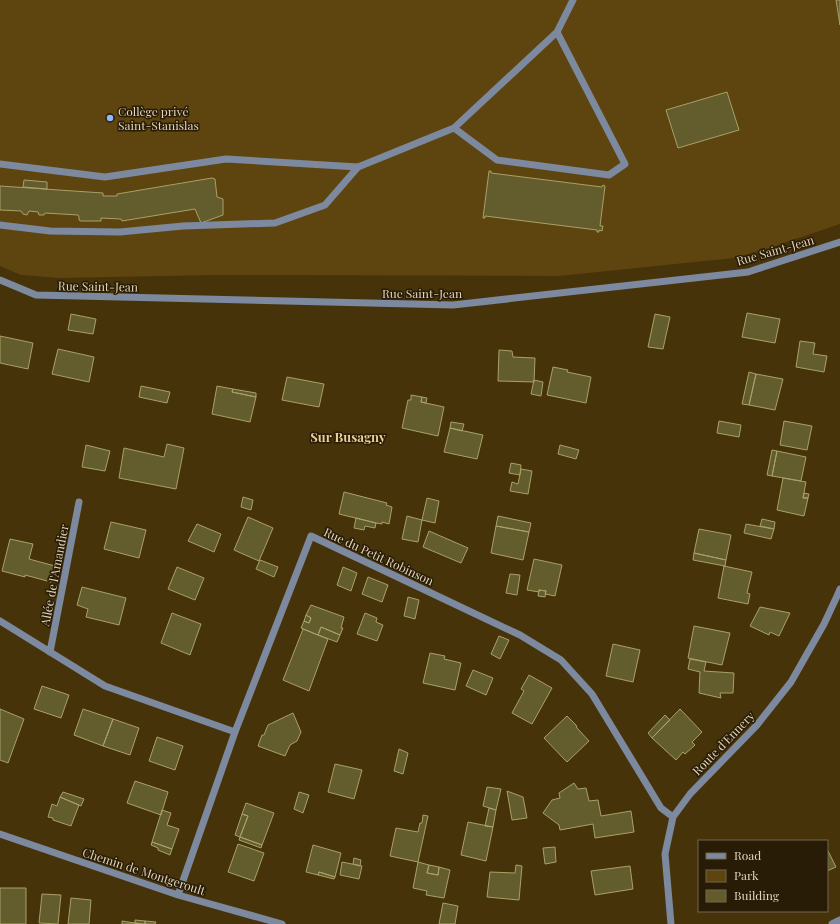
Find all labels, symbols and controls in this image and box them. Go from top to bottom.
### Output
place label: Collège privé Saint-Stanislas [118,103,199,133]
marker: Collège privé Saint-Stanislas [105,113,115,123]
street label: Rue Saint-Jean [734,231,816,269]
street label: Rue Saint-Jean [58,277,138,295]
street label: Rue Saint-Jean [382,285,462,301]
district label: Sur Busagny [310,428,386,445]
street label: Allée de l'Amandier [36,522,72,628]
street label: Rue du Petit Robinson [322,524,436,588]
street label: Route d'Ennery [688,708,758,778]
legend [698,840,828,912]
street label: Chemin de Montgeroult [80,844,208,899]
text: Road [734,847,761,863]
text: Park [734,867,759,883]
text: Building [734,887,780,903]

